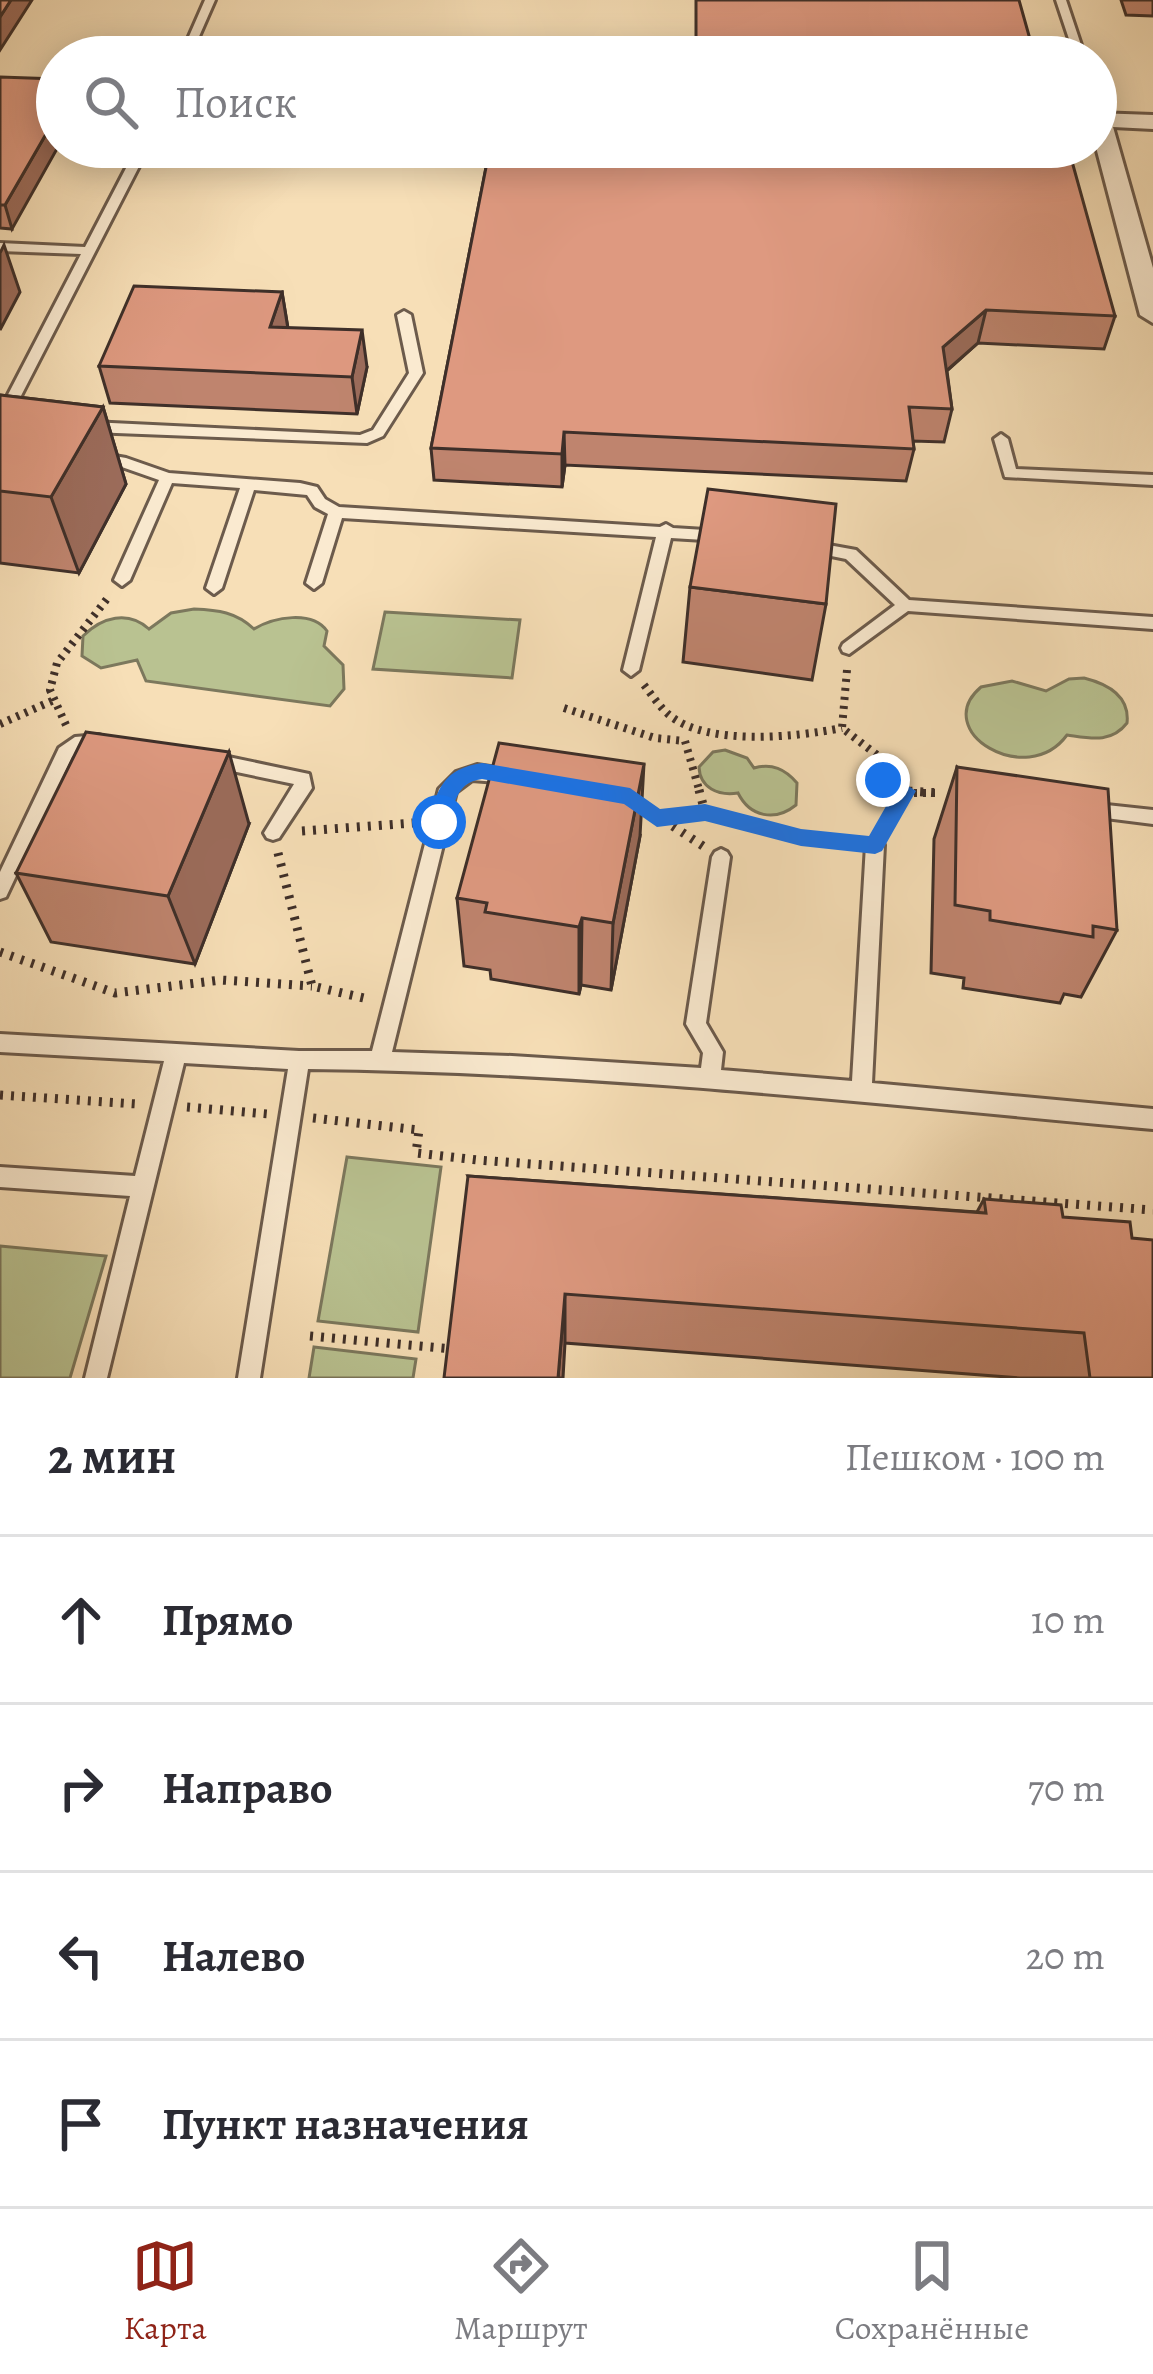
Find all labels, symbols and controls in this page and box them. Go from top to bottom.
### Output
search box [36,36,1117,168]
icon: search [78,69,144,135]
text: Поиск [174,71,297,133]
route end [856,753,910,807]
route start [412,795,466,849]
text: 2 мин [48,1421,176,1491]
text: Пешком · 100 m [845,1430,1105,1483]
icon: ahead [48,1587,114,1653]
text: Прямо [162,1589,293,1651]
text: 10 m [1031,1593,1105,1646]
icon: right [48,1755,114,1821]
text: Направо [162,1757,333,1819]
text: 70 m [1028,1761,1105,1814]
icon: left [48,1923,114,1989]
text: Налево [162,1925,305,1987]
text: 20 m [1026,1929,1105,1982]
icon: arrive [48,2091,114,2157]
text: Пункт назначения [162,2093,529,2155]
tab: Карта [124,2233,207,2350]
tab: Маршрут [454,2233,588,2350]
tab: Сохранённые [835,2233,1029,2350]

